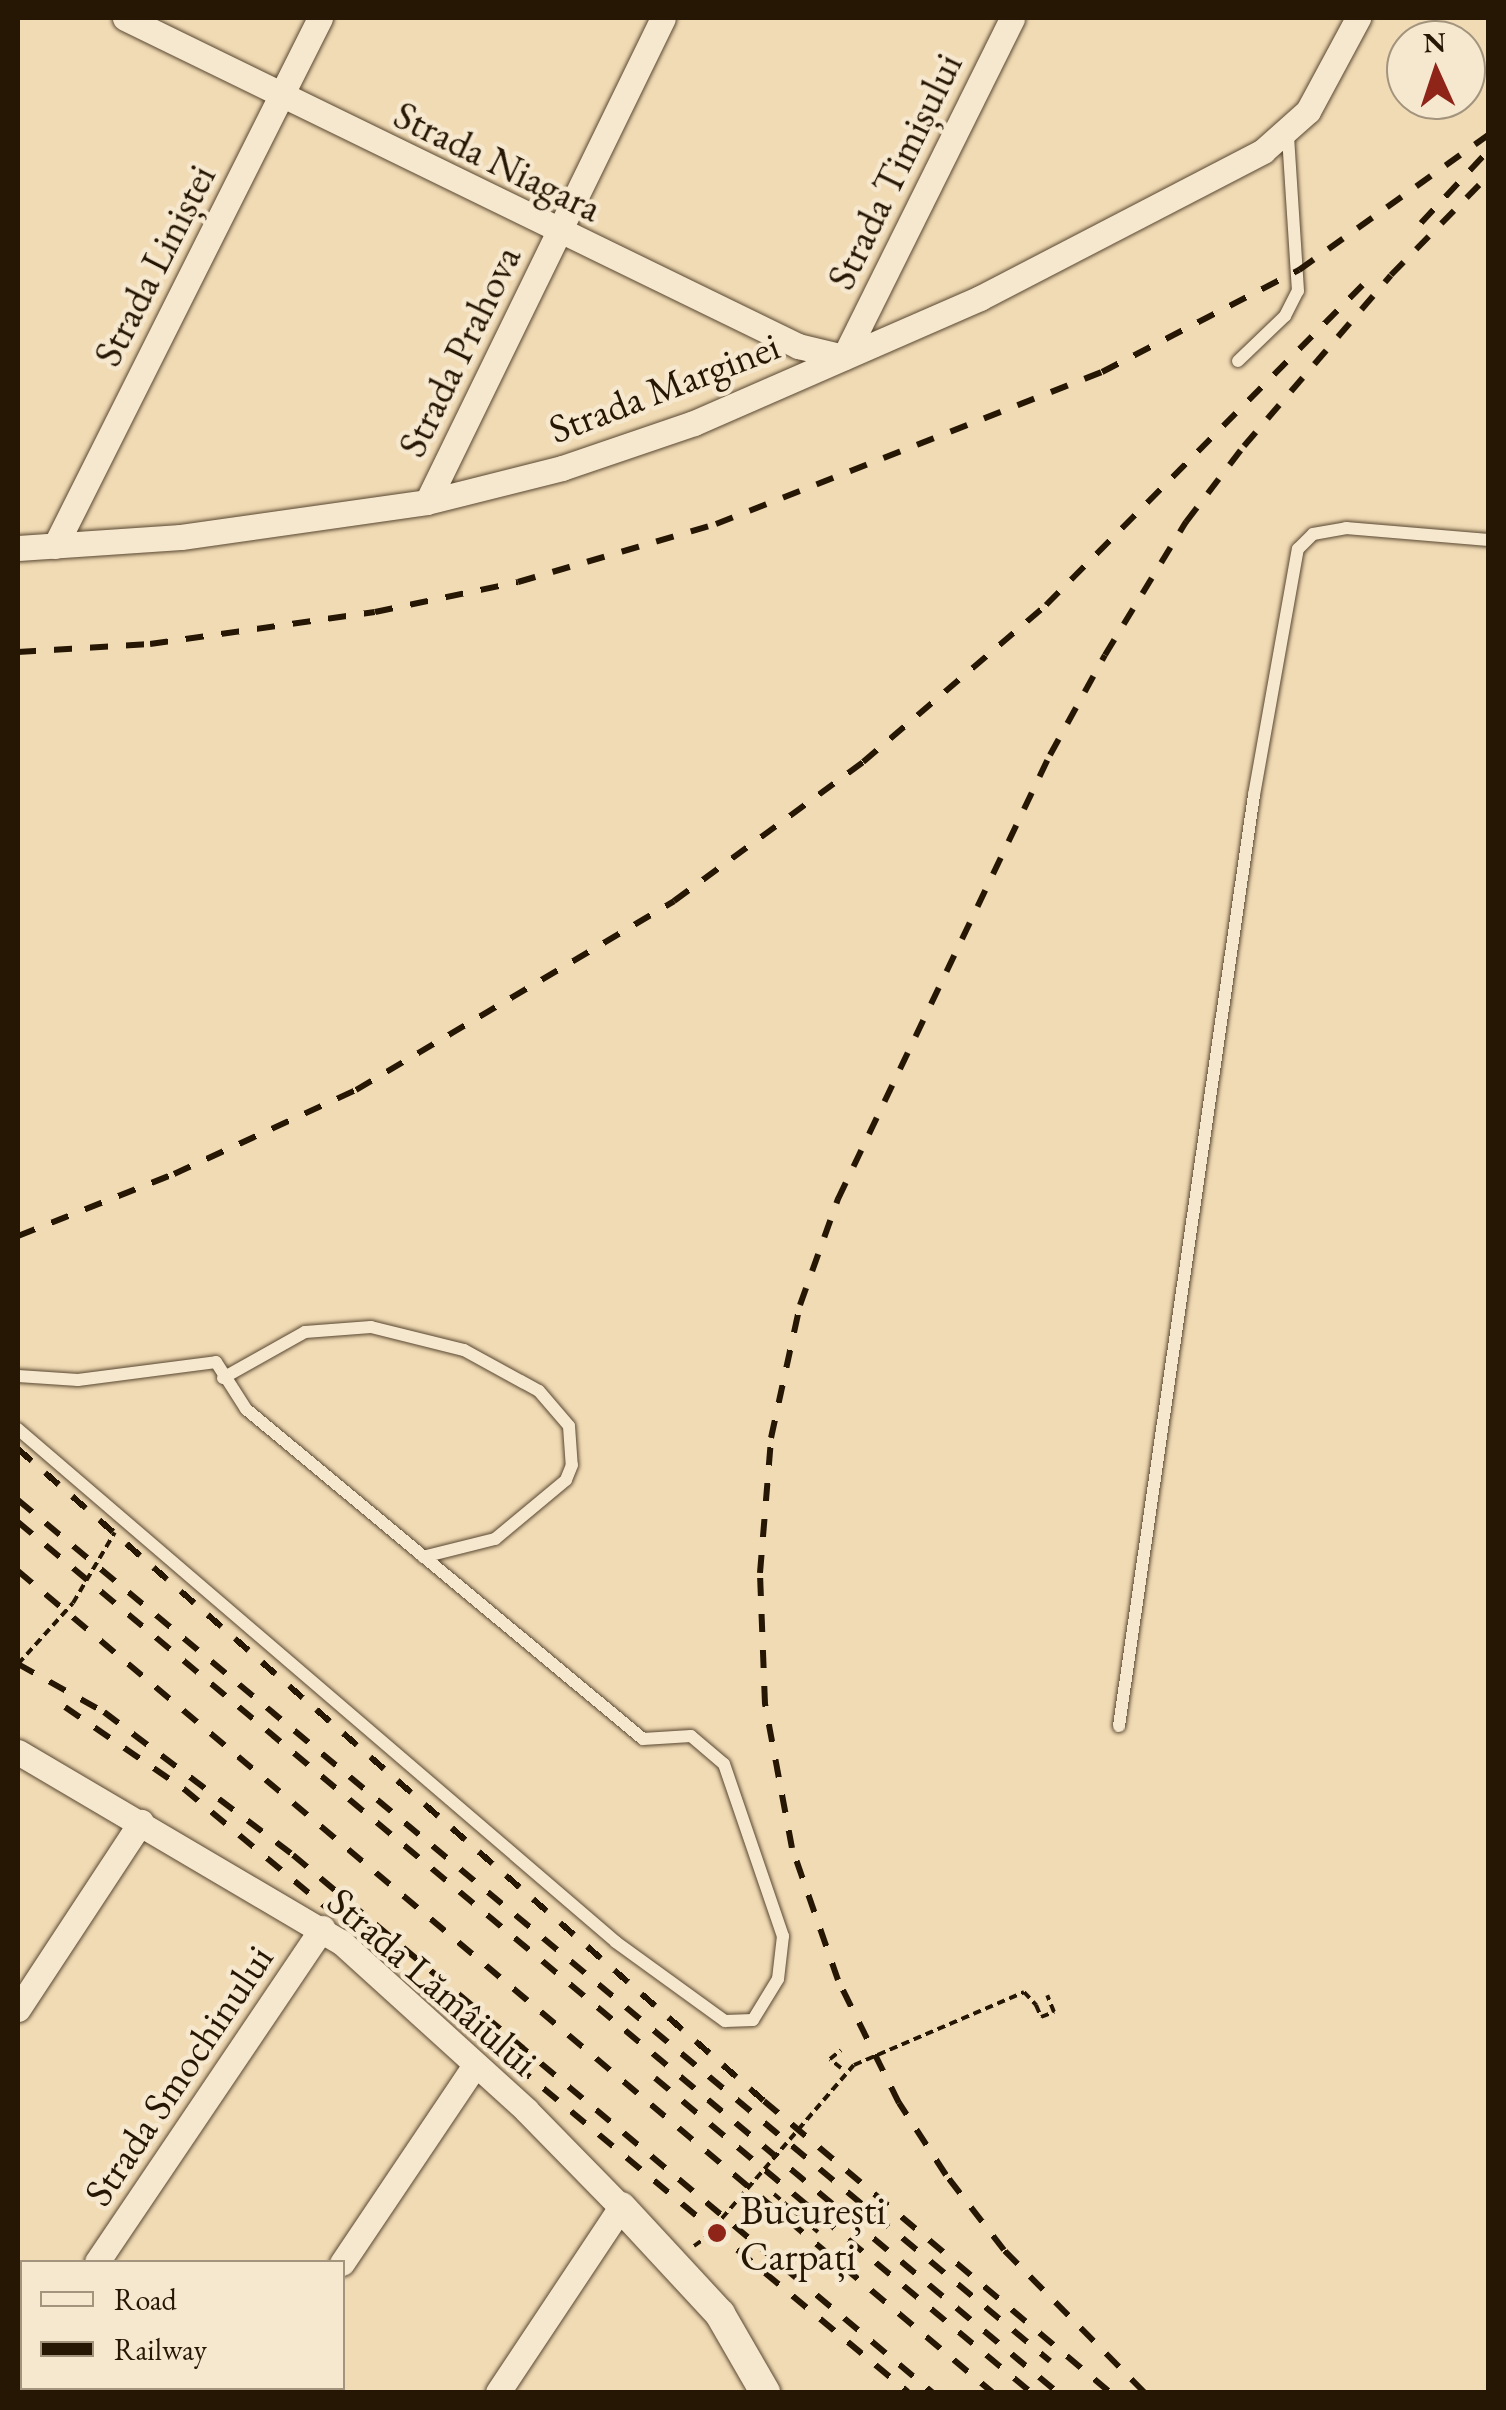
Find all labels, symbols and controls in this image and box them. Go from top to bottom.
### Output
north arrow [1386,20,1486,120]
text: N [1422,23,1447,61]
street label: Strada Timișului [816,45,972,297]
street label: Strada Niagara [386,90,610,232]
street label: Strada Liniștei [83,156,225,374]
street label: Strada Prahova [387,238,531,464]
street label: Strada Marginei [542,321,786,453]
street label: Strada Lămâiului [318,1877,548,2085]
street label: Strada Smochinului [73,1936,283,2214]
place label: București Carpați [740,2186,886,2280]
marker: București Carpați [704,2220,730,2246]
legend [20,2260,345,2390]
text: Road [114,2280,177,2319]
text: Railway [114,2330,207,2369]

